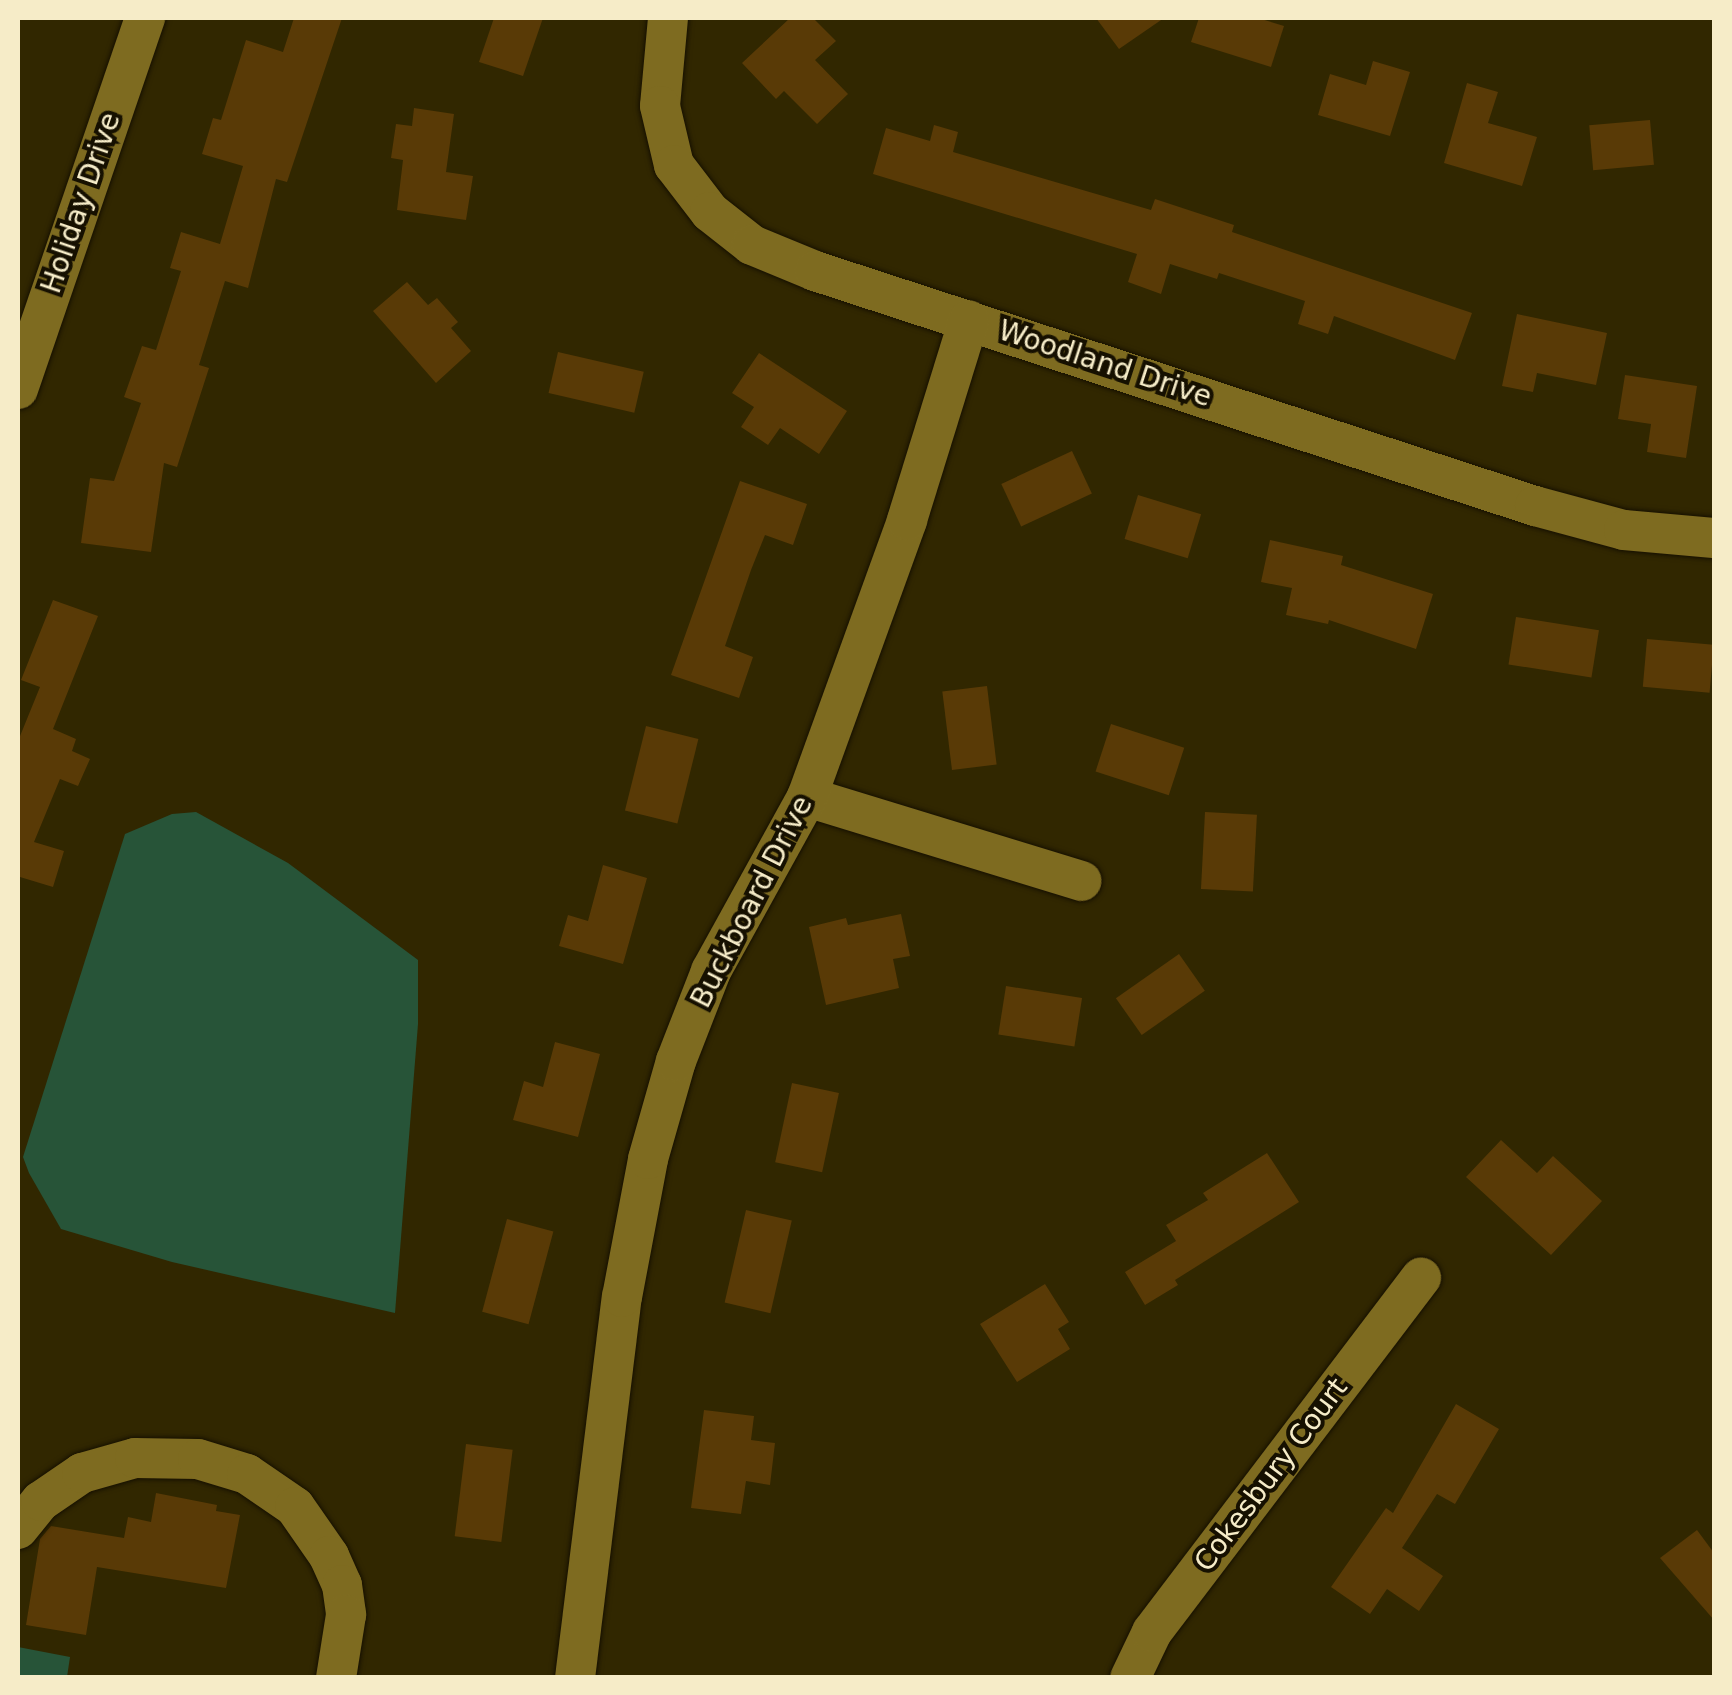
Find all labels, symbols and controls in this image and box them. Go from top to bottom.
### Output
street label: Holiday Drive [34,108,128,298]
street label: Woodland Drive [994,314,1216,414]
street label: Buckboard Drive [684,791,820,1013]
street label: Cokesbury Court [1187,1372,1355,1578]

